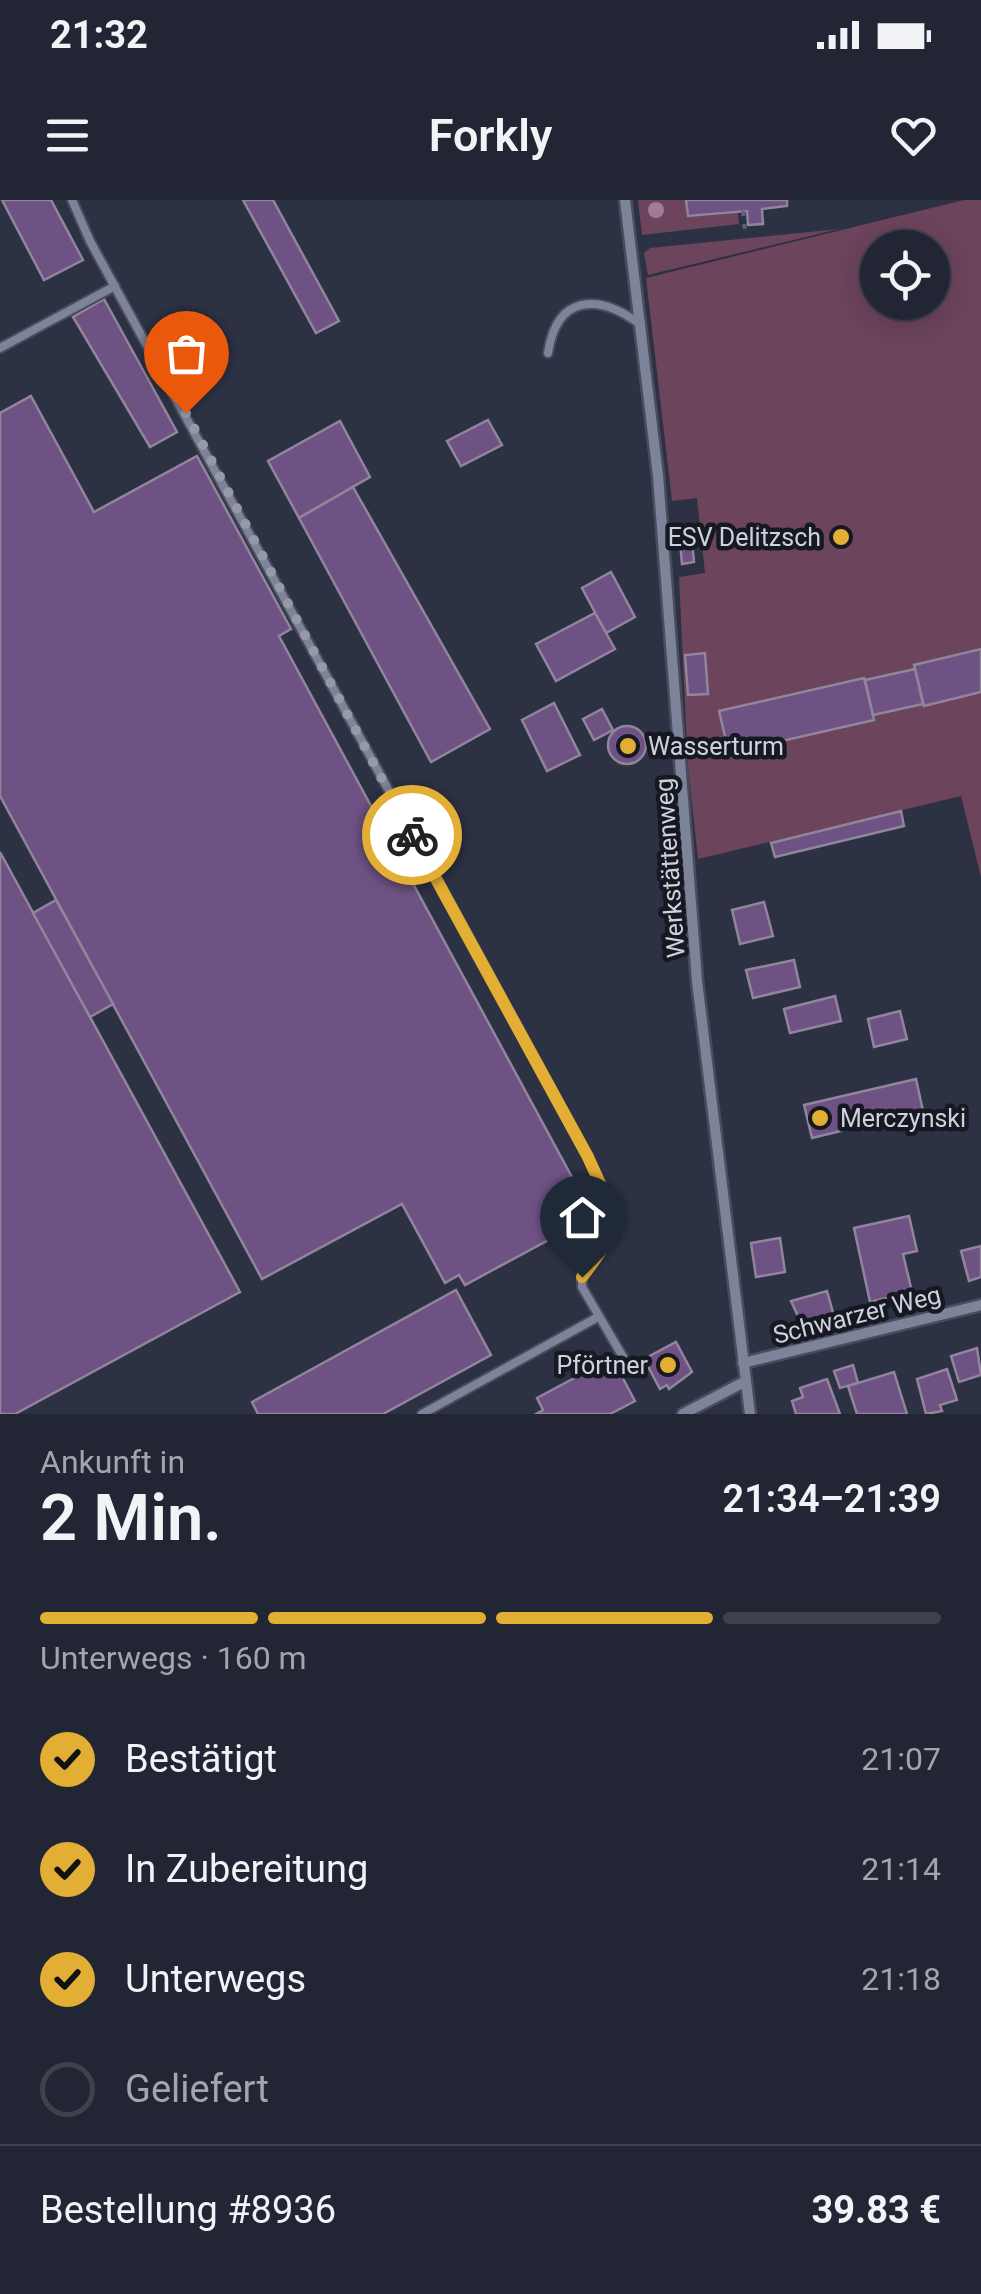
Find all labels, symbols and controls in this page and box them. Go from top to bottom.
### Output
text: 21:32 [50,13,148,57]
icon: menu [40,108,95,163]
icon: heart [886,108,941,163]
text: Forkly [429,109,552,162]
map controls [860,230,950,320]
button: locate [860,230,950,320]
pin [144,311,229,414]
icon: bag [159,326,214,381]
place label: ESV Delitzsch [668,523,821,552]
marker: ESV Delitzsch [830,526,852,548]
place label: Wasserturm [648,732,784,761]
marker: Wasserturm [617,735,639,757]
street label: Werkstättenweg [649,777,691,959]
courier [362,785,462,885]
icon: bike [385,808,440,863]
place label: Merczynski [840,1104,966,1133]
marker: Merczynski [809,1107,831,1129]
pin [540,1175,625,1278]
icon: home [555,1190,610,1245]
street label: Schwarzer Weg [770,1280,944,1350]
place label: Pförtner [556,1351,649,1380]
marker: Pförtner [657,1354,679,1376]
text: Ankunft in [40,1443,185,1481]
text: 21:34–21:39 [722,1477,941,1521]
text: 2 Min. [40,1480,222,1556]
text: Unterwegs · 160 m [40,1639,307,1677]
icon: check [40,1732,95,1787]
text: Bestätigt [125,1737,277,1781]
text: 21:07 [861,1740,941,1778]
icon: check [40,1842,95,1897]
text: In Zubereitung [125,1847,368,1891]
text: 21:14 [861,1850,941,1888]
icon: check [40,1952,95,2007]
text: Unterwegs [125,1957,306,2001]
text: 21:18 [861,1960,941,1998]
text: Geliefert [125,2067,269,2111]
text: Bestellung #8936 [40,2188,336,2232]
text: 39.83 € [812,2188,941,2232]

